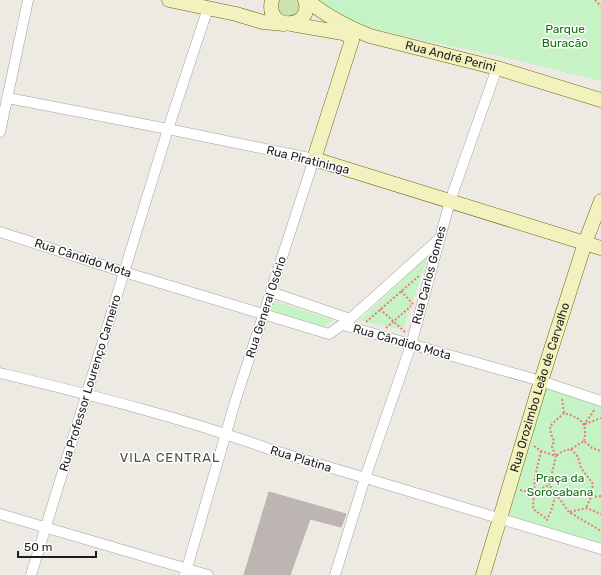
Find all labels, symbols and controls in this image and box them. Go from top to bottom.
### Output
park label: Parque Buracão [542,22,588,50]
street label: Rua André Perini [404,38,497,74]
street label: Rua Piratininga [265,143,351,177]
street label: Rua Carlos Gomes [409,224,449,326]
street label: Rua Cândido Mota [33,236,133,280]
street label: Rua General Osório [243,254,289,360]
street label: Rua Professor Lourenço Carneiro [56,293,124,473]
street label: Rua Orozimbo Leão de Carvalho [507,301,573,474]
street label: Rua Cândido Mota [351,321,453,363]
street label: Rua Platina [269,443,333,475]
district label: VILA CENTRAL [120,450,220,465]
park label: Praça da Sorocabana [527,471,593,499]
scale bar [18,533,96,559]
text: 50 m [24,540,52,554]

